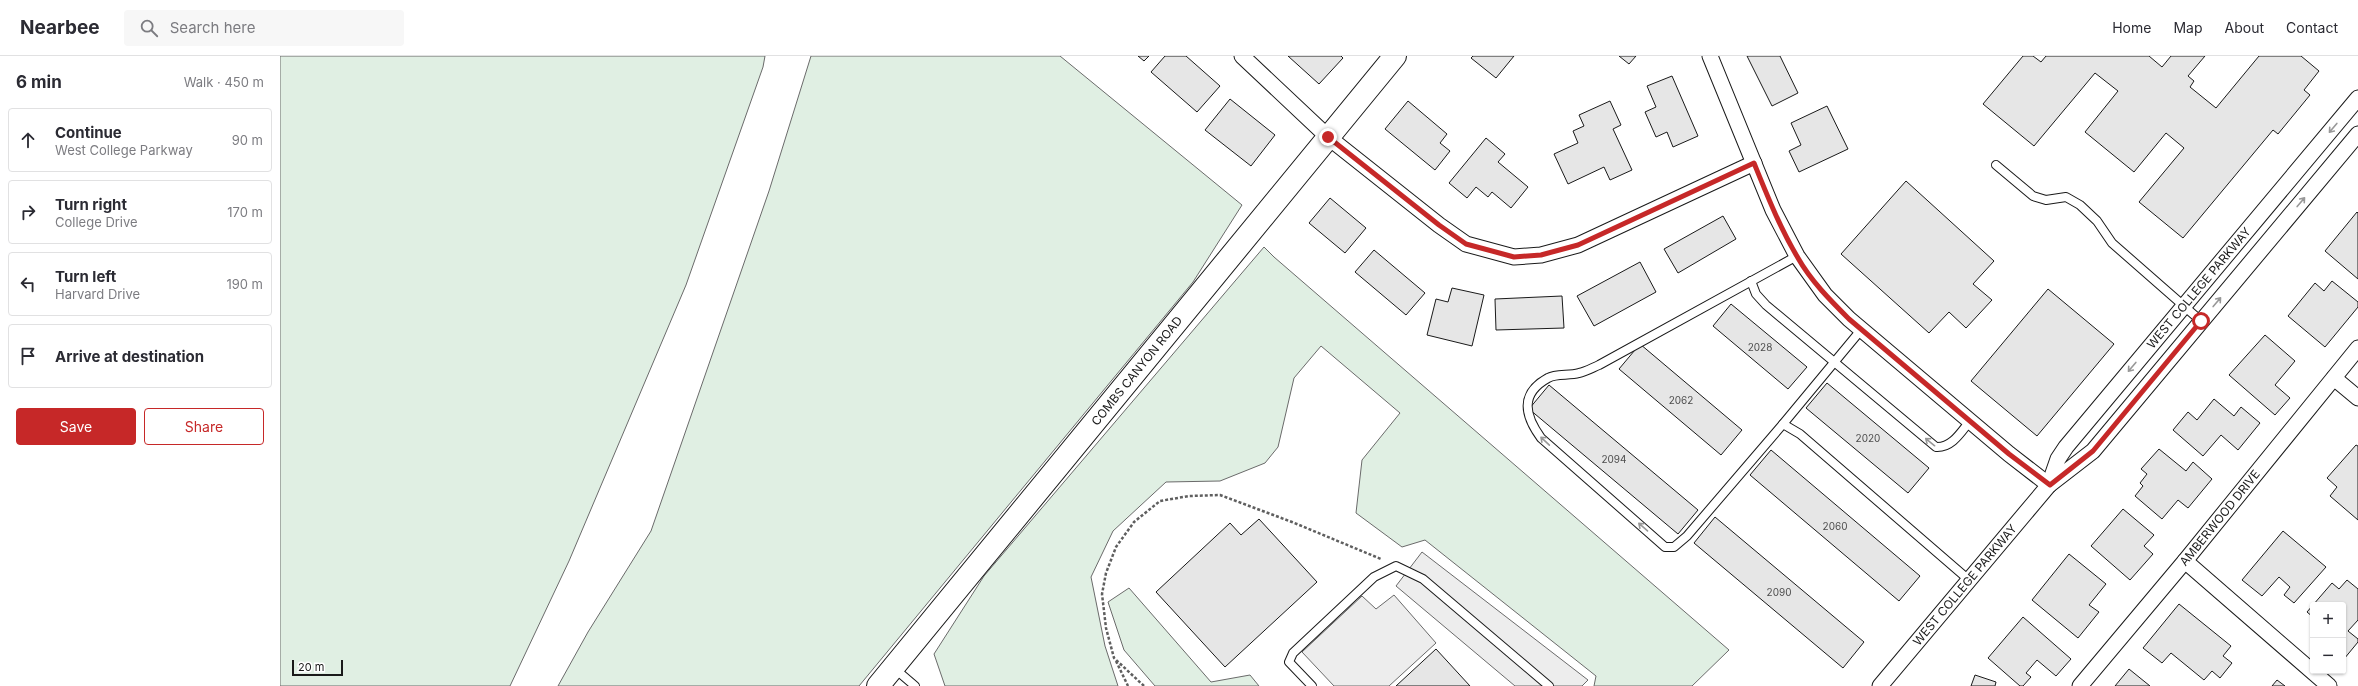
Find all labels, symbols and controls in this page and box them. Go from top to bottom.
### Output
search box [124,10,404,46]
text: Nearbee [20,16,100,39]
icon: search [138,17,160,39]
text: Search here [170,18,255,37]
text: Home [2112,19,2151,36]
text: Map [2173,19,2203,36]
text: About [2225,19,2264,36]
text: Contact [2286,19,2338,36]
text: 6 min [16,72,62,92]
text: Walk · 450 m [184,74,264,90]
text: Continue [55,123,122,142]
one-way arrow [2328,123,2337,134]
route end [1319,128,1337,146]
icon: ahead [17,129,39,151]
text: 90 m [232,132,263,148]
text: West College Parkway [55,142,193,158]
text: Turn right [55,195,127,214]
one-way arrow [2296,197,2305,208]
icon: right [17,201,39,223]
text: 170 m [227,204,263,220]
text: College Drive [55,214,138,230]
street label: WEST COLLEGE PARKWAY [2143,224,2254,351]
text: Turn left [55,267,116,286]
icon: left [17,273,39,295]
text: 190 m [226,276,263,292]
text: Harvard Drive [55,286,140,302]
one-way arrow [2213,297,2222,307]
route start [2192,312,2210,330]
street label: COMBS CANYON ROAD [1088,313,1185,428]
house number: 2028 [1748,341,1772,353]
icon: arrive [17,345,39,367]
text: Arrive at destination [55,347,204,366]
one-way arrow [2128,362,2137,373]
house number: 2062 [1669,394,1693,406]
button: Save [16,408,136,445]
button: Share [144,408,264,445]
house number: 2020 [1856,432,1880,444]
one-way arrow [1540,437,1550,446]
one-way arrow [1925,437,1935,446]
house number: 2094 [1601,453,1627,465]
street label: AMBERWOOD DRIVE [2176,467,2263,569]
house number: 2060 [1823,520,1847,532]
street label: WEST COLLEGE PARKWAY [1909,521,2020,648]
one-way arrow [1637,523,1648,532]
house number: 2090 [1767,586,1791,598]
map controls [2310,602,2346,674]
button: + [2310,602,2346,638]
button: − [2310,638,2346,674]
scale bar [292,658,343,677]
text: 20 m [298,660,324,674]

